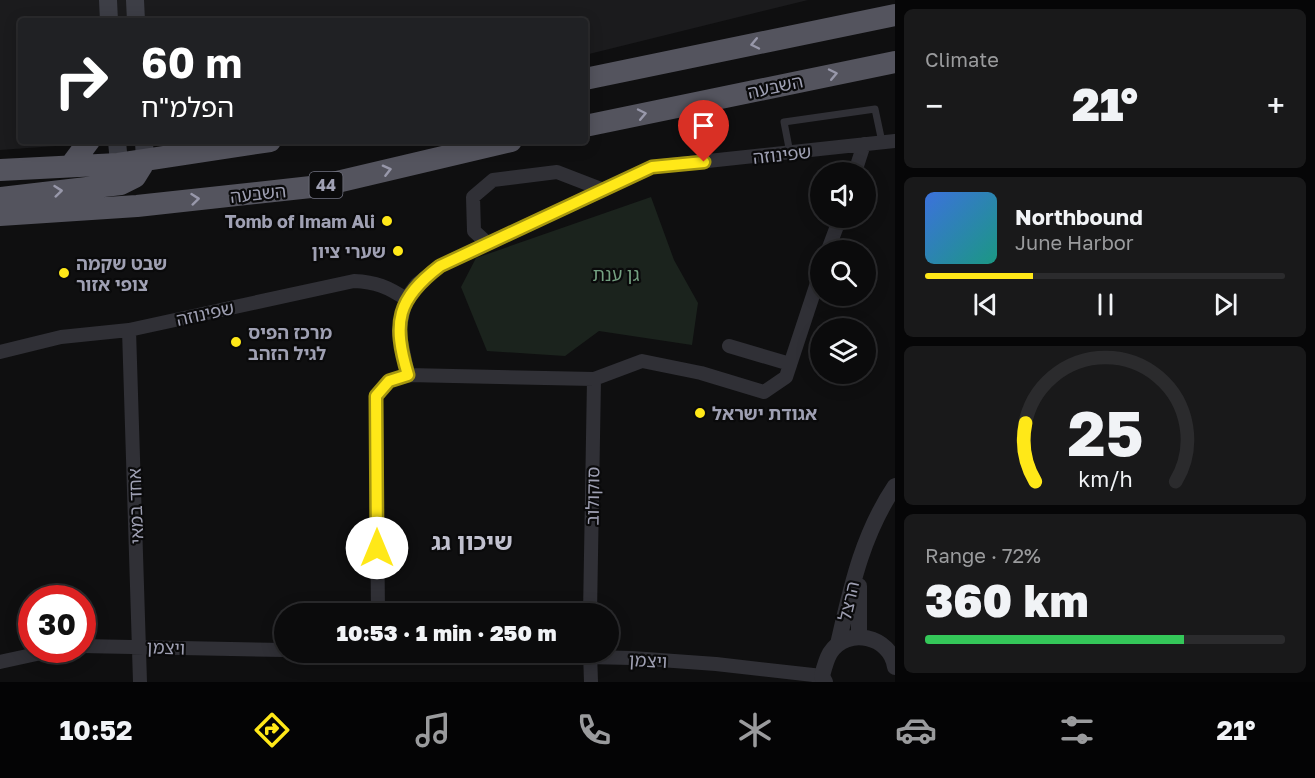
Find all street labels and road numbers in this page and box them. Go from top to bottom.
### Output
street label: השבעה [745,69,805,103]
street label: שפינוזה [752,140,812,168]
road number: 44 [310,172,342,198]
street label: השבעה [229,179,287,207]
street label: שפינוזה [174,296,236,330]
street label: סוקולוב [580,466,604,526]
street label: אחד במאי [123,468,147,544]
street label: הרצל [833,579,863,623]
street label: ויצמן [146,635,186,659]
street label: ויצמן [628,648,668,672]

